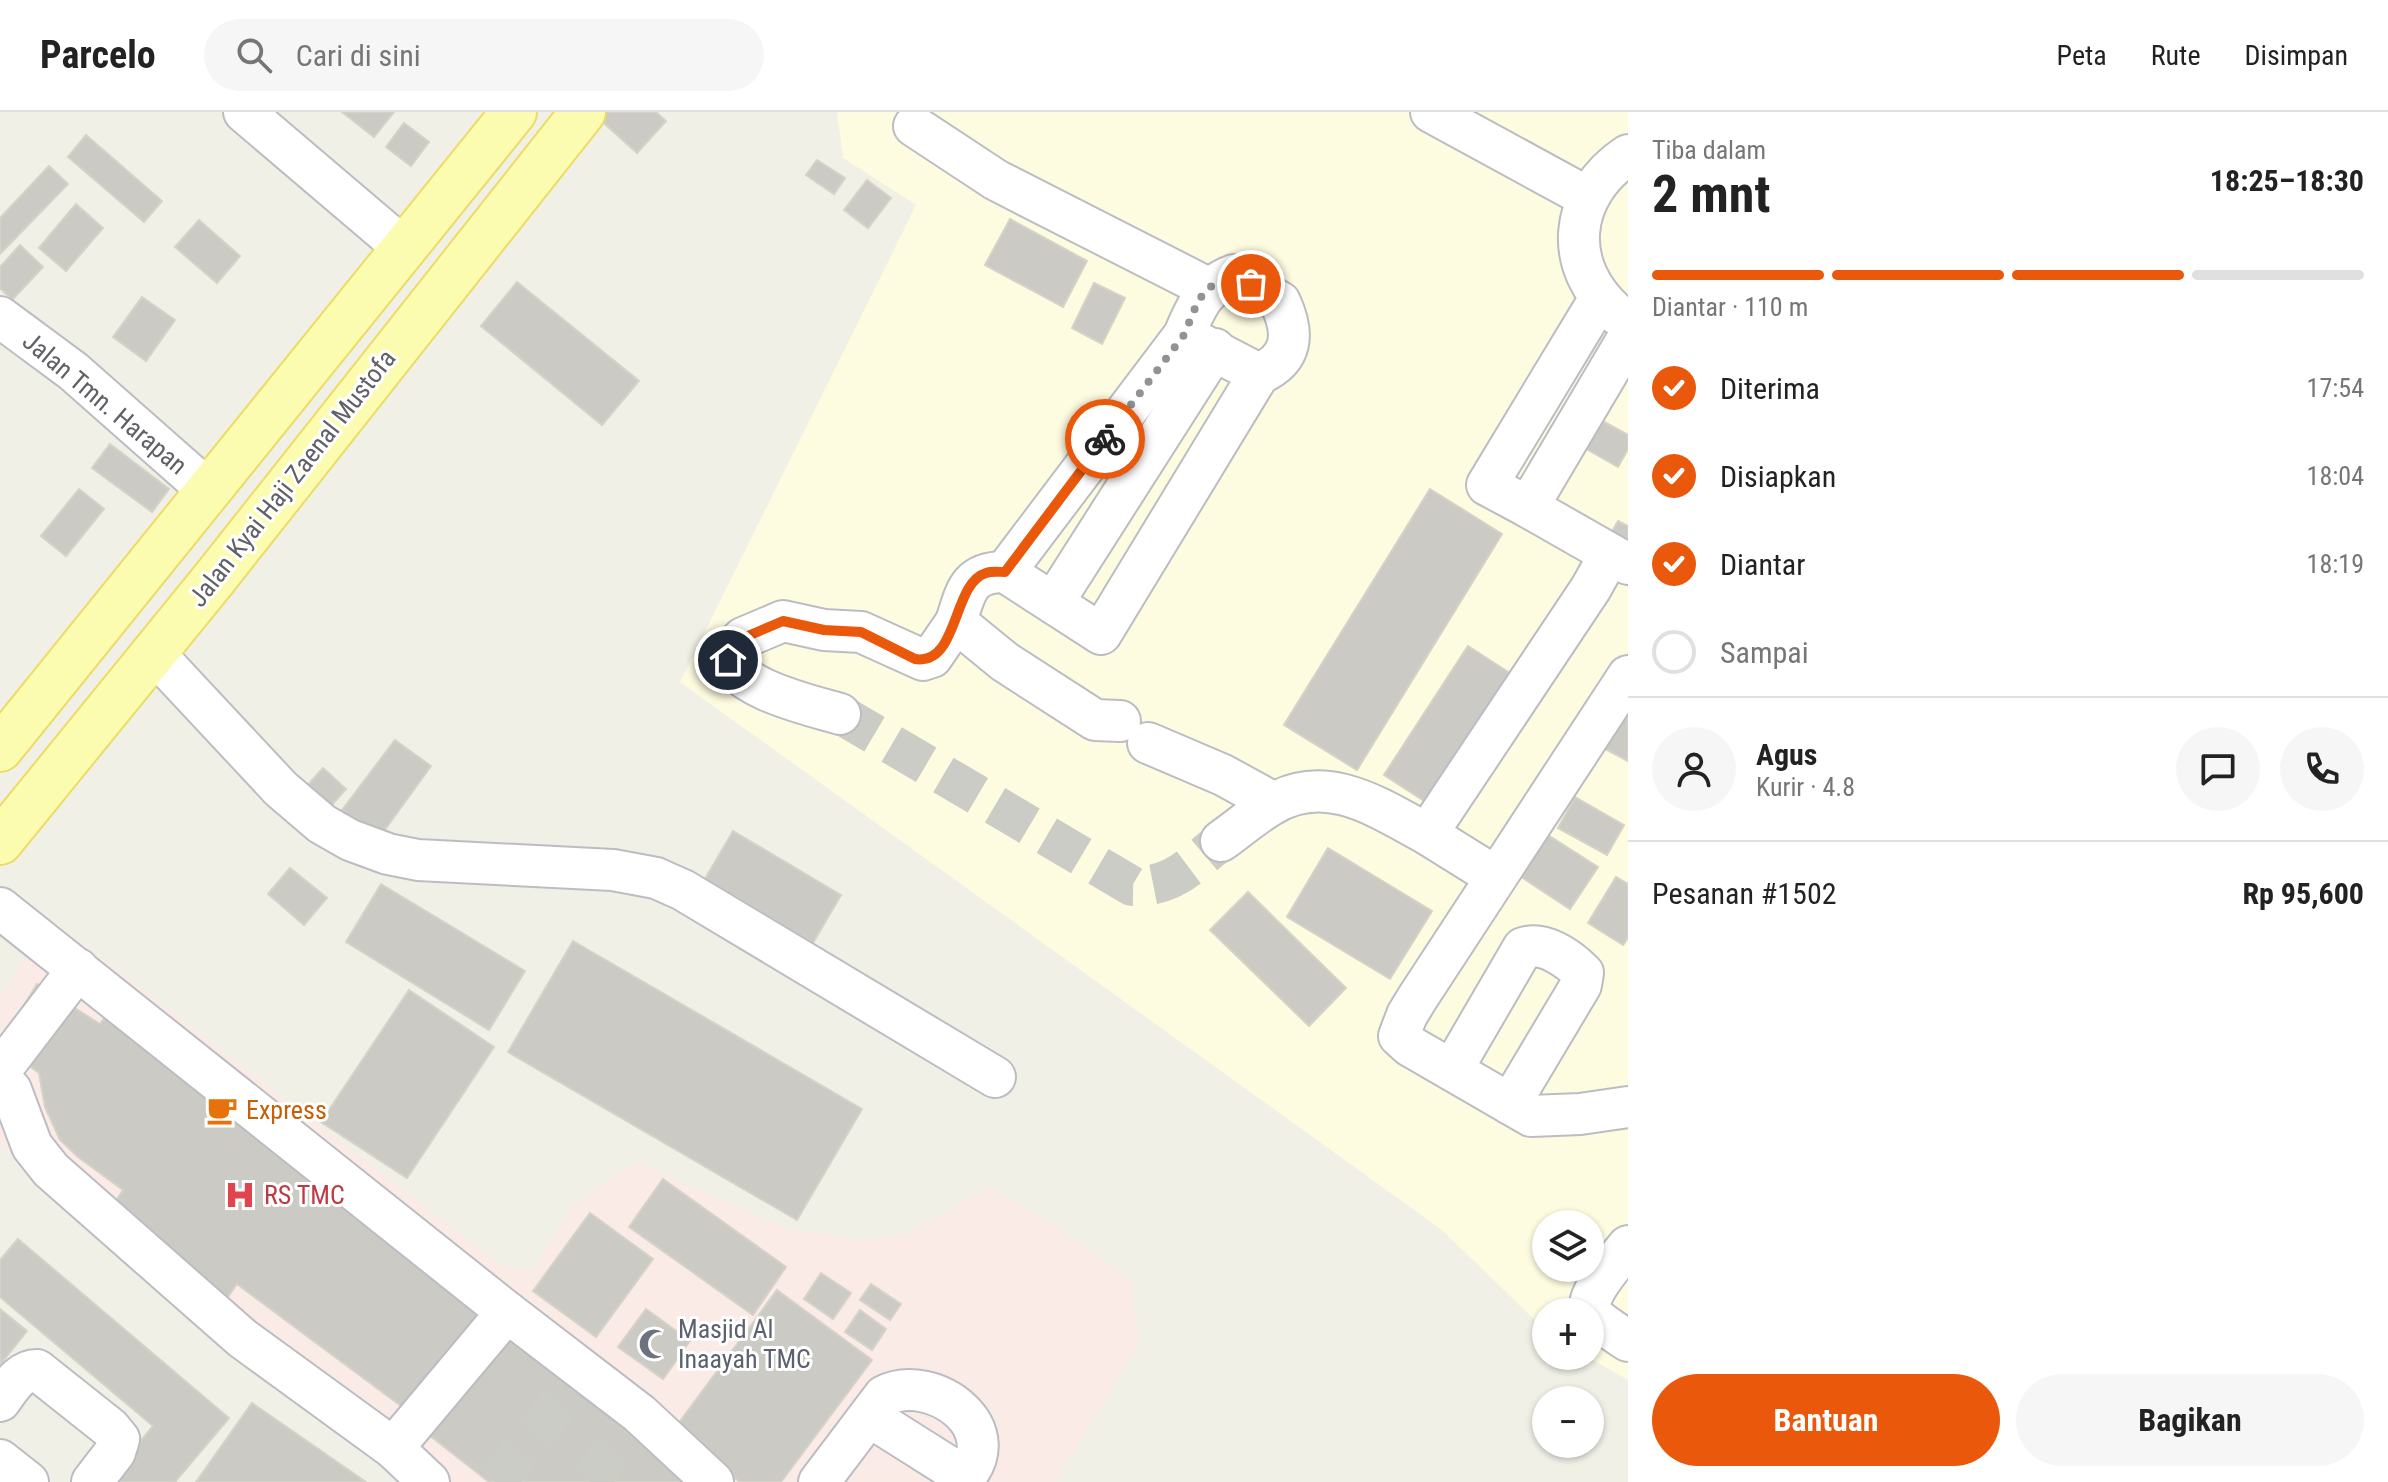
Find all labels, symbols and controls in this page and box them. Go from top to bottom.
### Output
search box [204,19,764,91]
text: Parcelo [40,33,156,77]
icon: search [232,33,276,77]
text: Cari di sini [296,38,421,73]
text: Peta [2057,39,2107,72]
text: Rute [2151,39,2201,72]
text: Disimpan [2245,39,2348,72]
text: Tiba dalam [1652,135,1766,165]
text: 18:25–18:30 [2210,163,2364,198]
text: 2 mnt [1652,164,1770,225]
pin [1217,250,1285,318]
icon: bag [1229,262,1273,306]
text: Diantar · 110 m [1652,292,1808,322]
street label: Jalan Tmn. Harapan [17,326,193,480]
street label: Jalan Kyai Haji Zaenal Mustofa [182,344,402,612]
icon: check [1652,366,1696,410]
text: Diterima [1720,371,1820,406]
text: 17:54 [2307,373,2364,403]
courier [1065,399,1145,479]
icon: bike [1083,417,1127,461]
icon: check [1652,454,1696,498]
text: Disiapkan [1720,459,1836,494]
text: 18:04 [2307,461,2364,491]
icon: check [1652,542,1696,586]
text: Diantar [1720,547,1805,582]
text: 18:19 [2307,549,2364,579]
pin [694,626,762,694]
text: Sampai [1720,635,1809,670]
icon: home [706,638,750,682]
button: person [1652,727,1736,811]
button: chat [2176,727,2260,811]
button: phone [2280,727,2364,811]
text: Agus [1756,737,1817,772]
text: Kurir · 4.8 [1756,772,1855,802]
text: Pesanan #1502 [1652,876,1837,911]
text: Rp 95,600 [2242,876,2364,911]
cafe icon: Express [205,1093,239,1127]
place label: Express [246,1095,327,1125]
hospital icon: RS TMC [223,1178,257,1212]
place label: RS TMC [264,1180,345,1210]
map controls [1532,1210,1604,1458]
button: layers [1532,1210,1604,1282]
button: + [1532,1298,1604,1370]
place label: Masjid Al Inaayah TMC [678,1314,811,1374]
mosque icon: Masjid Al Inaayah TMC [637,1327,671,1361]
button: Bantuan [1652,1374,2000,1466]
button: Bagikan [2016,1374,2364,1466]
button: − [1532,1386,1604,1458]

